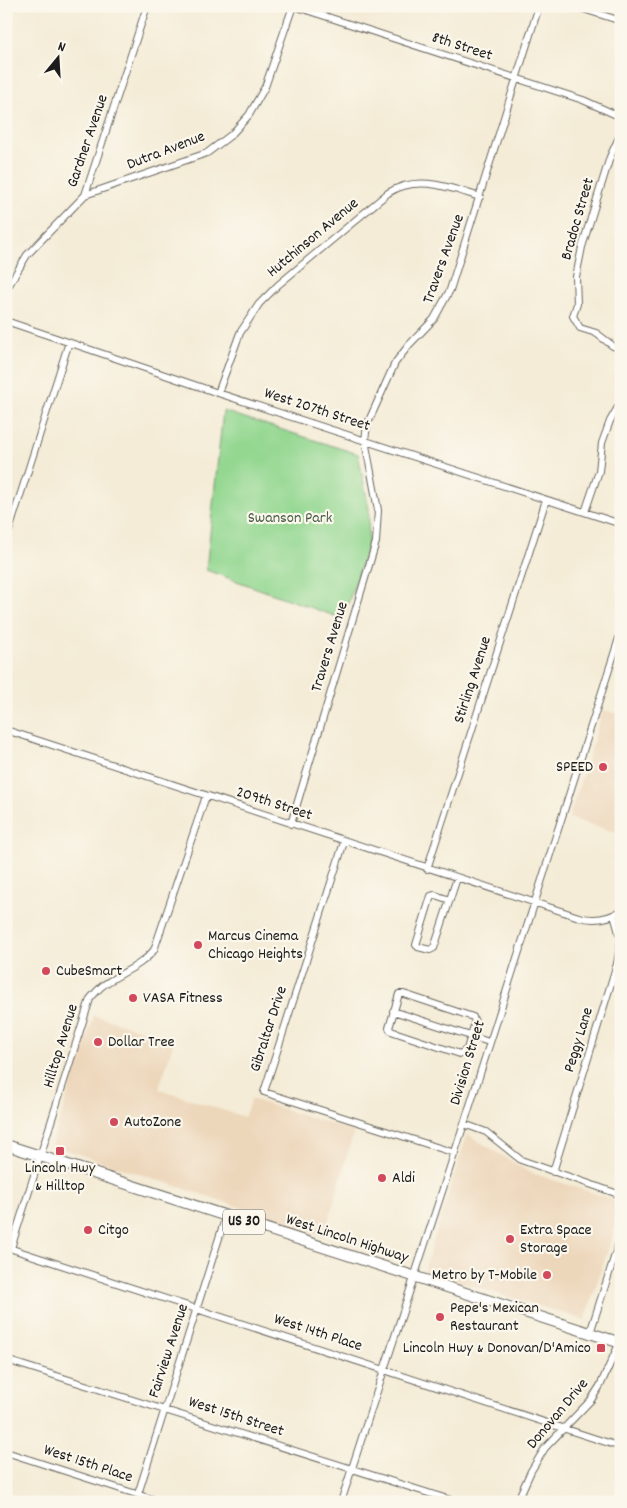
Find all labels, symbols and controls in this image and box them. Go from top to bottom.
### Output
street label: 8th Street [429,26,495,68]
north arrow [32,32,82,82]
text: N [55,37,68,58]
street label: Gardner Avenue [61,91,115,191]
street label: Dutra Avenue [124,126,208,176]
street label: Bradoc Street [555,175,601,263]
street label: Hutchinson Avenue [262,193,364,283]
street label: Travers Avenue [417,211,471,307]
street label: West 207th Street [261,382,373,438]
park label: Swanson Park [248,507,332,530]
street label: Travers Avenue [305,599,355,695]
street label: Stirling Avenue [448,633,498,727]
place label: SPEED [556,756,593,779]
marker: SPEED [597,761,609,773]
street label: 209th Street [233,781,315,827]
place label: Marcus Cinema Chicago Heights [208,925,303,966]
marker: Marcus Cinema Chicago Heights [192,939,204,951]
place label: CubeSmart [56,960,122,983]
marker: CubeSmart [40,965,52,977]
street label: Gibraltar Drive [244,983,294,1075]
place label: VASA Fitness [143,987,223,1010]
marker: VASA Fitness [127,992,139,1004]
street label: Hilltop Avenue [37,1001,85,1091]
street label: Peggy Lane [558,1005,600,1075]
street label: Division Street [444,1018,492,1108]
place label: Dollar Tree [108,1031,175,1054]
marker: Dollar Tree [92,1036,104,1048]
place label: AutoZone [124,1111,181,1134]
marker: AutoZone [108,1116,120,1128]
marker: Lincoln Hwy & Hilltop [54,1145,66,1157]
place label: Lincoln Hwy & Hilltop [25,1157,96,1198]
place label: Aldi [392,1167,415,1190]
marker: Aldi [376,1172,388,1184]
street label: West Lincoln Highway [283,1208,412,1270]
road number: US 30 [223,1210,265,1234]
place label: Citgo [98,1219,129,1242]
place label: Extra Space Storage [520,1219,592,1260]
marker: Citgo [82,1224,94,1236]
marker: Extra Space Storage [504,1233,516,1245]
place label: Metro by T-Mobile [432,1264,537,1287]
marker: Metro by T-Mobile [541,1269,553,1281]
place label: Pepe's Mexican Restaurant [450,1297,539,1338]
street label: Fairview Avenue [143,1301,195,1401]
street label: West 14th Place [271,1308,365,1358]
marker: Pepe's Mexican Restaurant [434,1311,446,1323]
place label: Lincoln Hwy & Donovan/D'Amico [403,1337,591,1360]
marker: Lincoln Hwy & Donovan/D'Amico [595,1342,607,1354]
street label: Donovan Drive [522,1374,594,1454]
street label: West 15th Street [185,1391,287,1443]
street label: West 15th Place [41,1439,135,1489]

